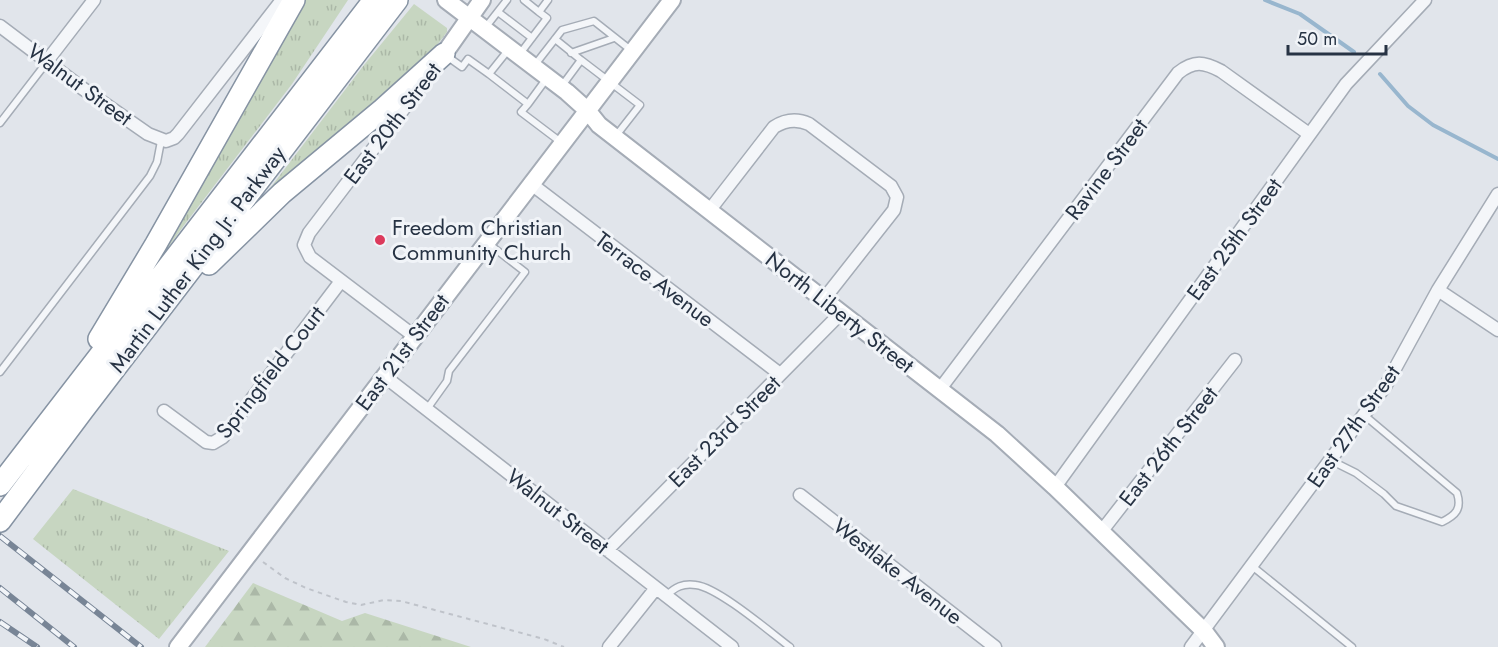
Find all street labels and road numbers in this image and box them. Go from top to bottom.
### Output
street label: Walnut Street [21,35,140,133]
street label: East 20th Street [336,55,449,191]
street label: Ravine Street [1057,111,1155,227]
street label: Martin Luther King Jr. Parkway [101,139,293,379]
street label: East 25th Street [1179,171,1290,307]
street label: Terrace Avenue [589,223,721,335]
street label: North Liberty Street [759,244,922,381]
street label: East 21st Street [347,286,457,417]
street label: Springfield Court [208,298,333,445]
street label: East 27th Street [1299,357,1408,494]
street label: East 23rd Street [661,367,788,494]
street label: East 26th Street [1111,379,1226,513]
street label: Walnut Street [500,461,617,562]
street label: Westlake Avenue [826,510,970,632]

